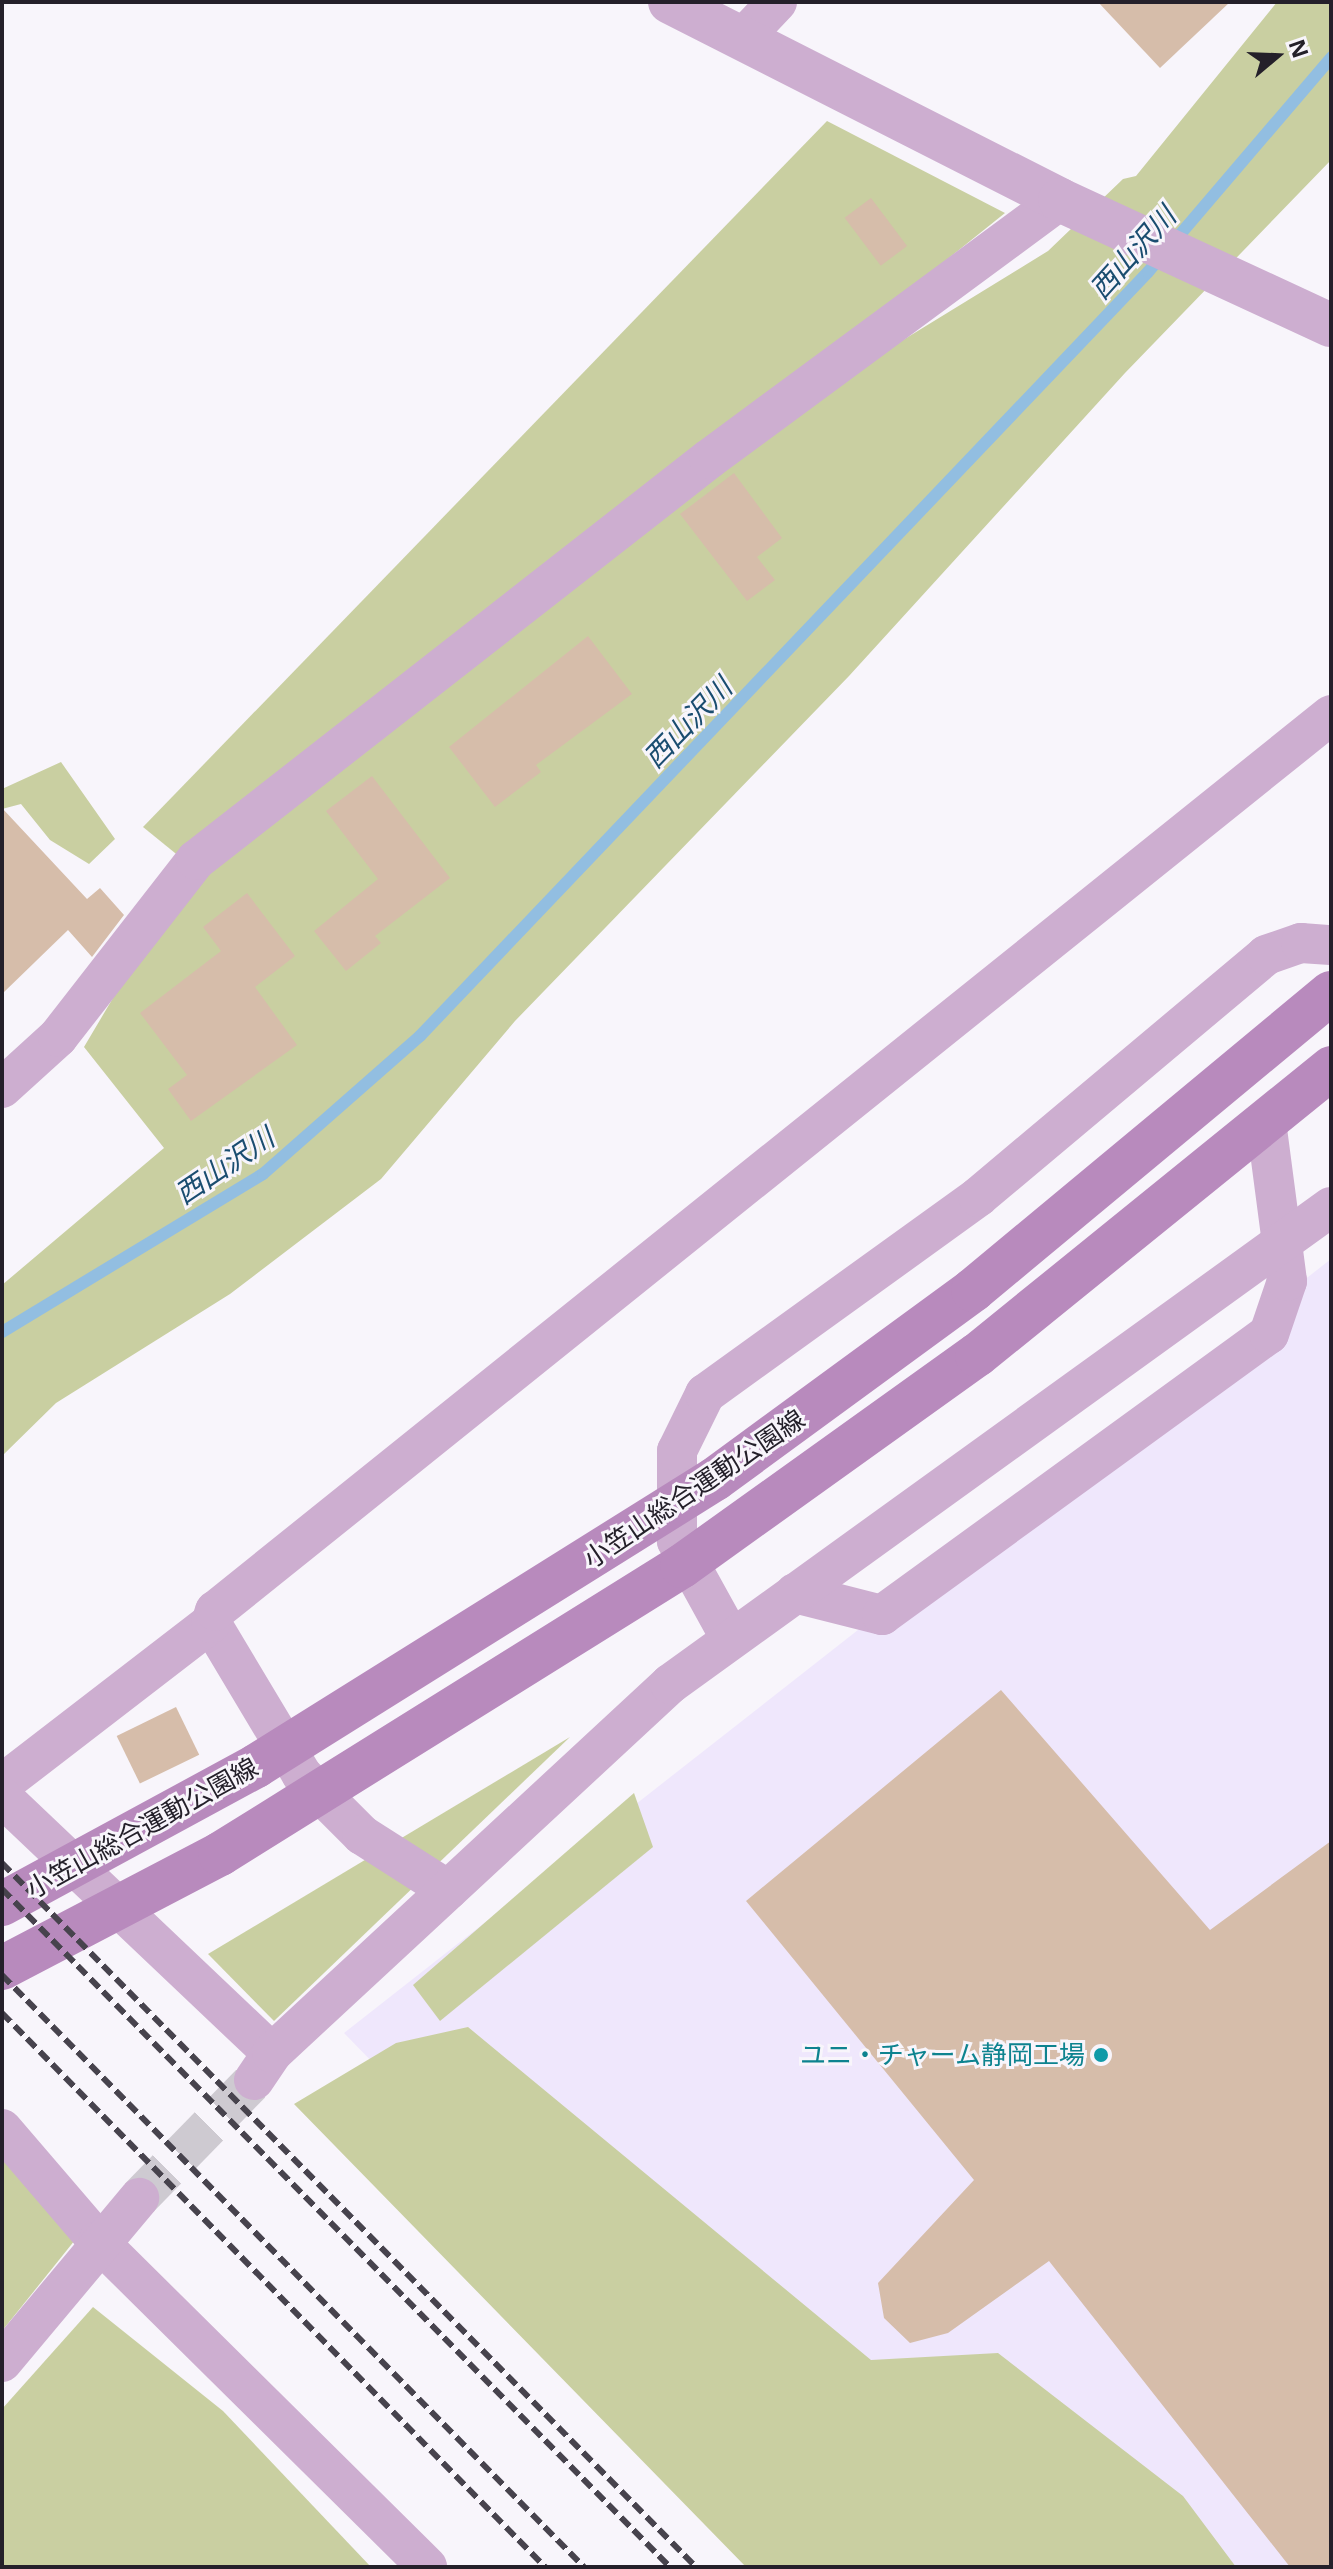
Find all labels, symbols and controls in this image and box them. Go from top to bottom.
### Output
north arrow [1237,16,1317,96]
text: N [1283,35,1317,62]
water label: 西山沢川 [1082,199,1182,305]
water label: 西山沢川 [636,670,738,774]
water label: 西山沢川 [168,1120,280,1210]
street label: 小笠山総合運動公園線 [578,1403,810,1575]
street label: 小笠山総合運動公園線 [21,1751,263,1905]
place label: ユニ・チャーム静岡工場 [799,2039,1085,2071]
marker: ユニ・チャーム静岡工場 [1092,2046,1110,2064]

